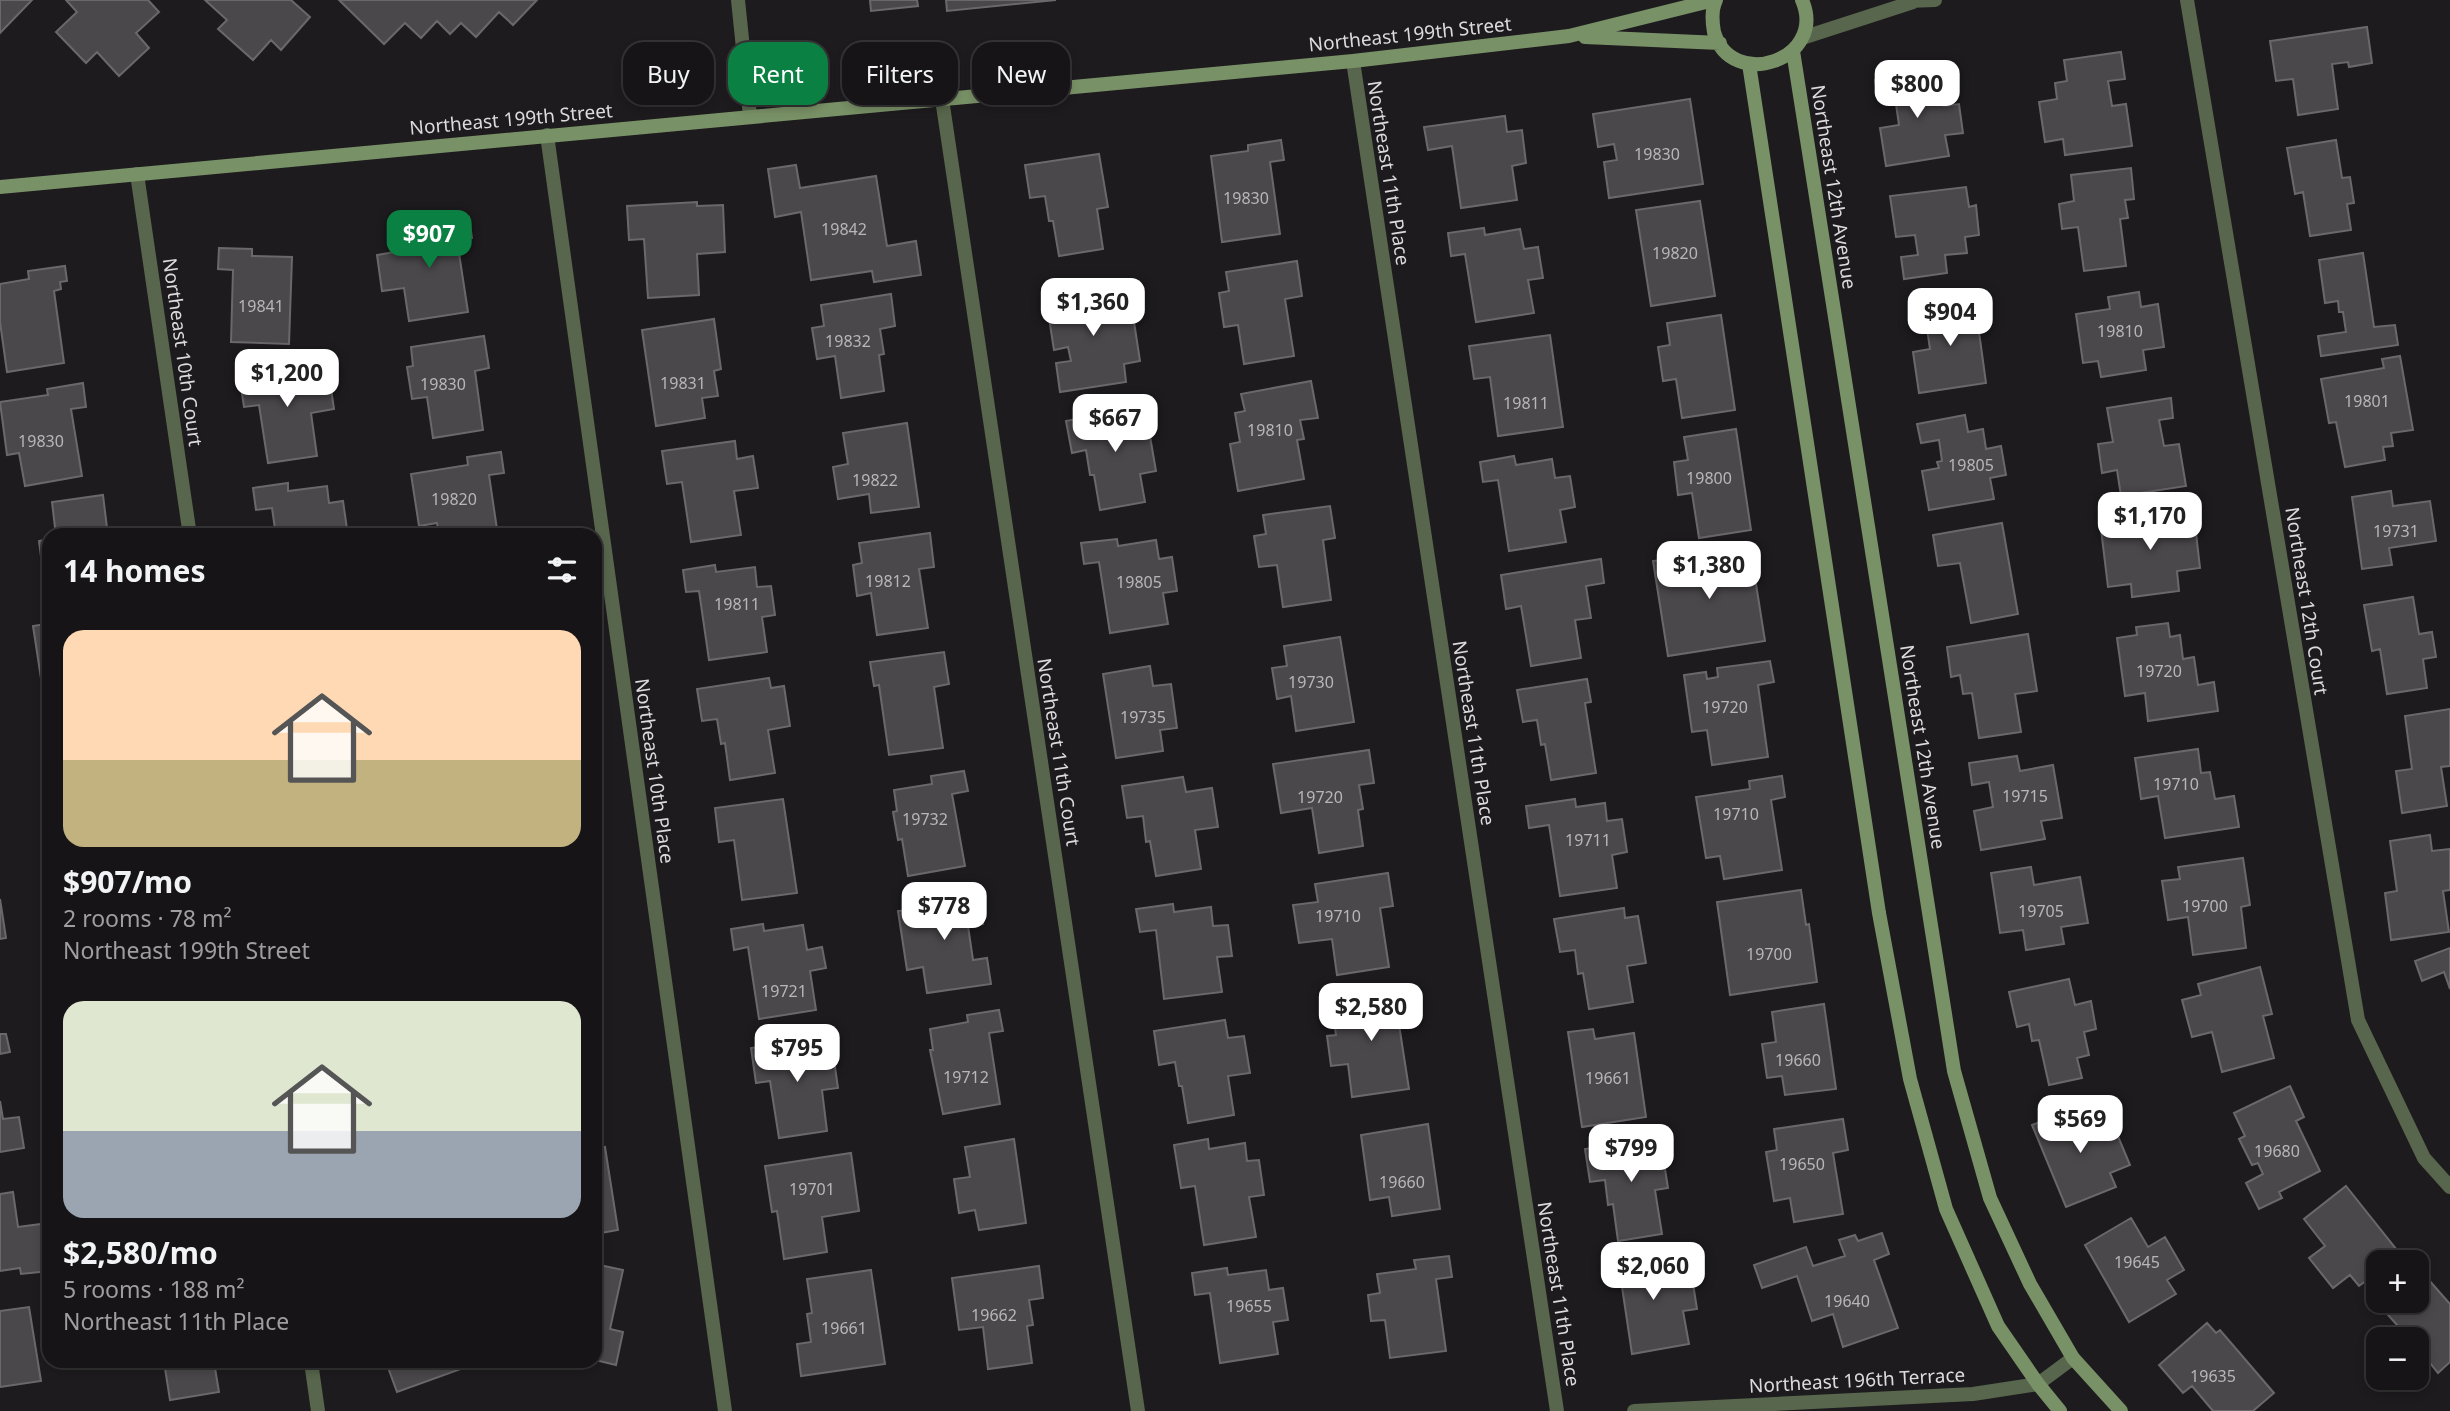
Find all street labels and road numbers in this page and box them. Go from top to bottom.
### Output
street label: Northeast 199th Street [1307,10,1513,58]
street label: Northeast 11th Place [1362,79,1416,267]
street label: Northeast 12th Avenue [1805,83,1863,291]
street label: Northeast 199th Street [408,97,614,141]
street label: Northeast 10th Court [157,256,209,448]
street label: Northeast 12th Court [2279,505,2335,697]
street label: Northeast 11th Place [1447,639,1501,827]
street label: Northeast 12th Avenue [1894,643,1952,851]
street label: Northeast 11th Court [1031,656,1087,848]
street label: Northeast 10th Place [629,677,681,865]
street label: Northeast 11th Place [1532,1200,1586,1388]
street label: Northeast 196th Terrace [1748,1361,1966,1399]

